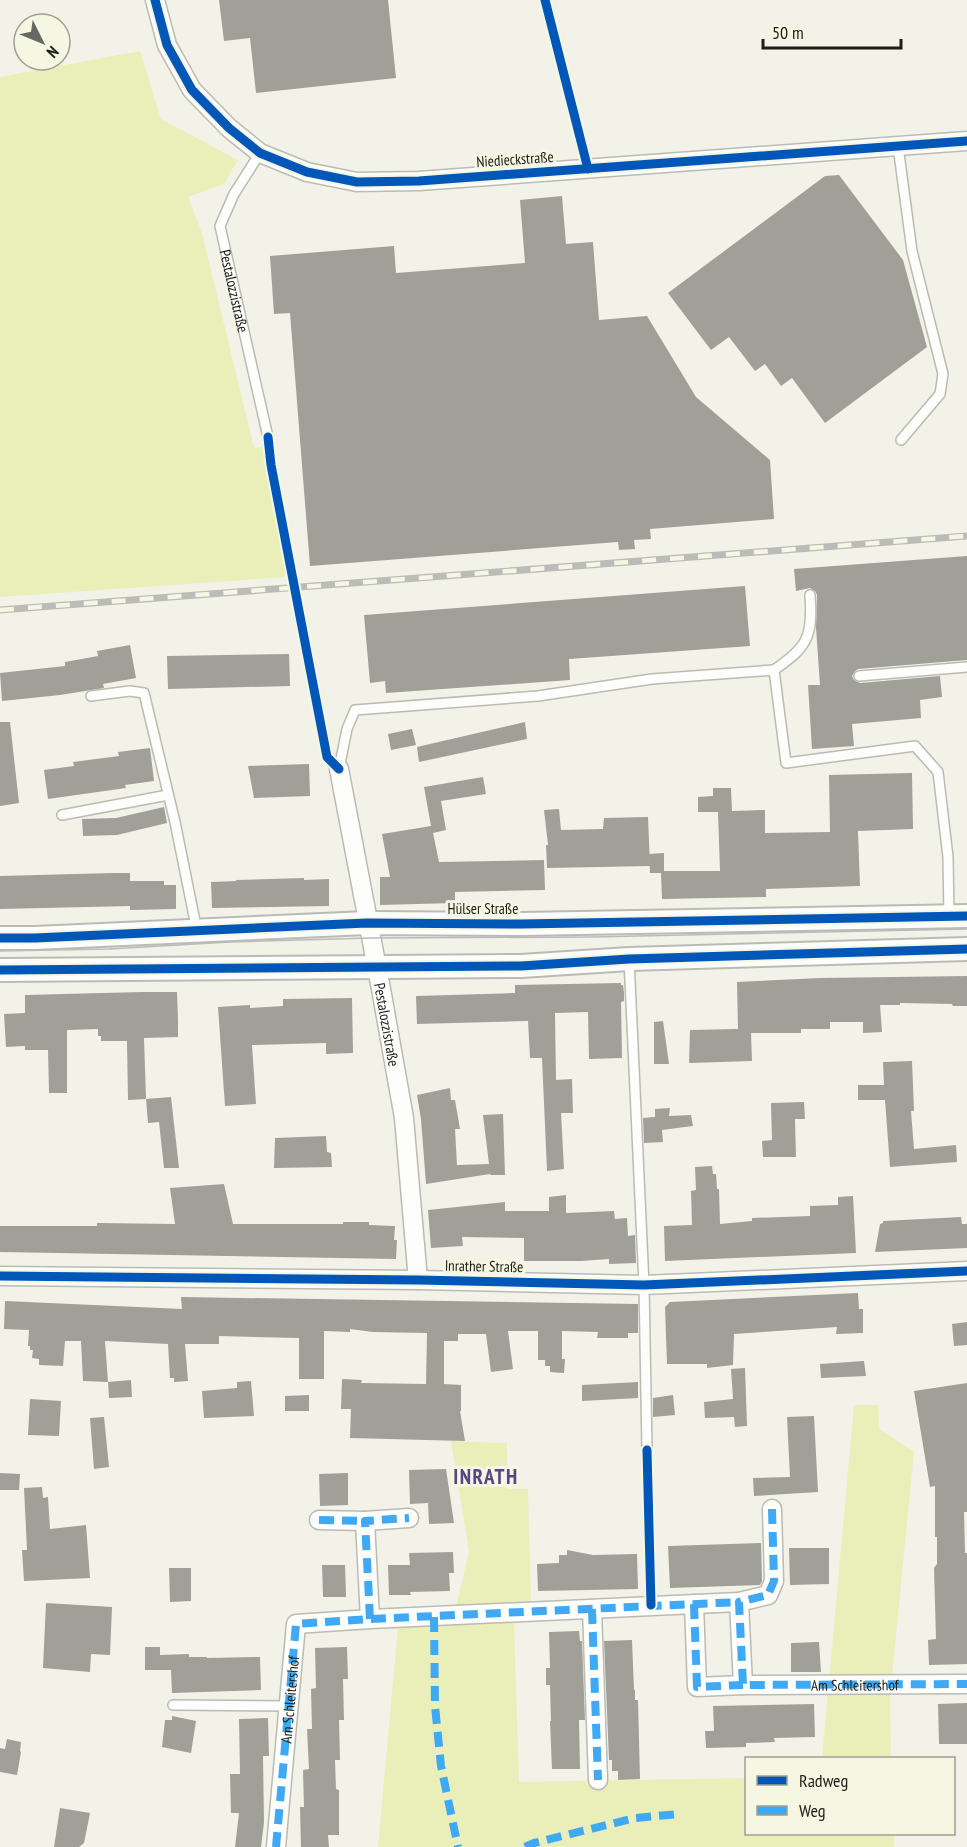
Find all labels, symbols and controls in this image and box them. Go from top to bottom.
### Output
north arrow [12,12,72,72]
scale bar [763,12,901,50]
text: 50 m [772,21,804,44]
text: N [43,42,63,62]
street label: Niedieckstraße [476,147,554,171]
street label: Pestalozzistraße [216,248,253,334]
street label: Hülser Straße [448,899,518,918]
street label: Pestalozzistraße [370,981,404,1068]
street label: Inrather Straße [445,1256,523,1276]
district label: INRATH [453,1463,519,1490]
street label: Am Schleitershof [276,1654,303,1744]
street label: Am Schleitershof [811,1675,900,1694]
legend [745,1757,955,1835]
text: Radweg [799,1769,848,1792]
text: Weg [799,1799,826,1822]

